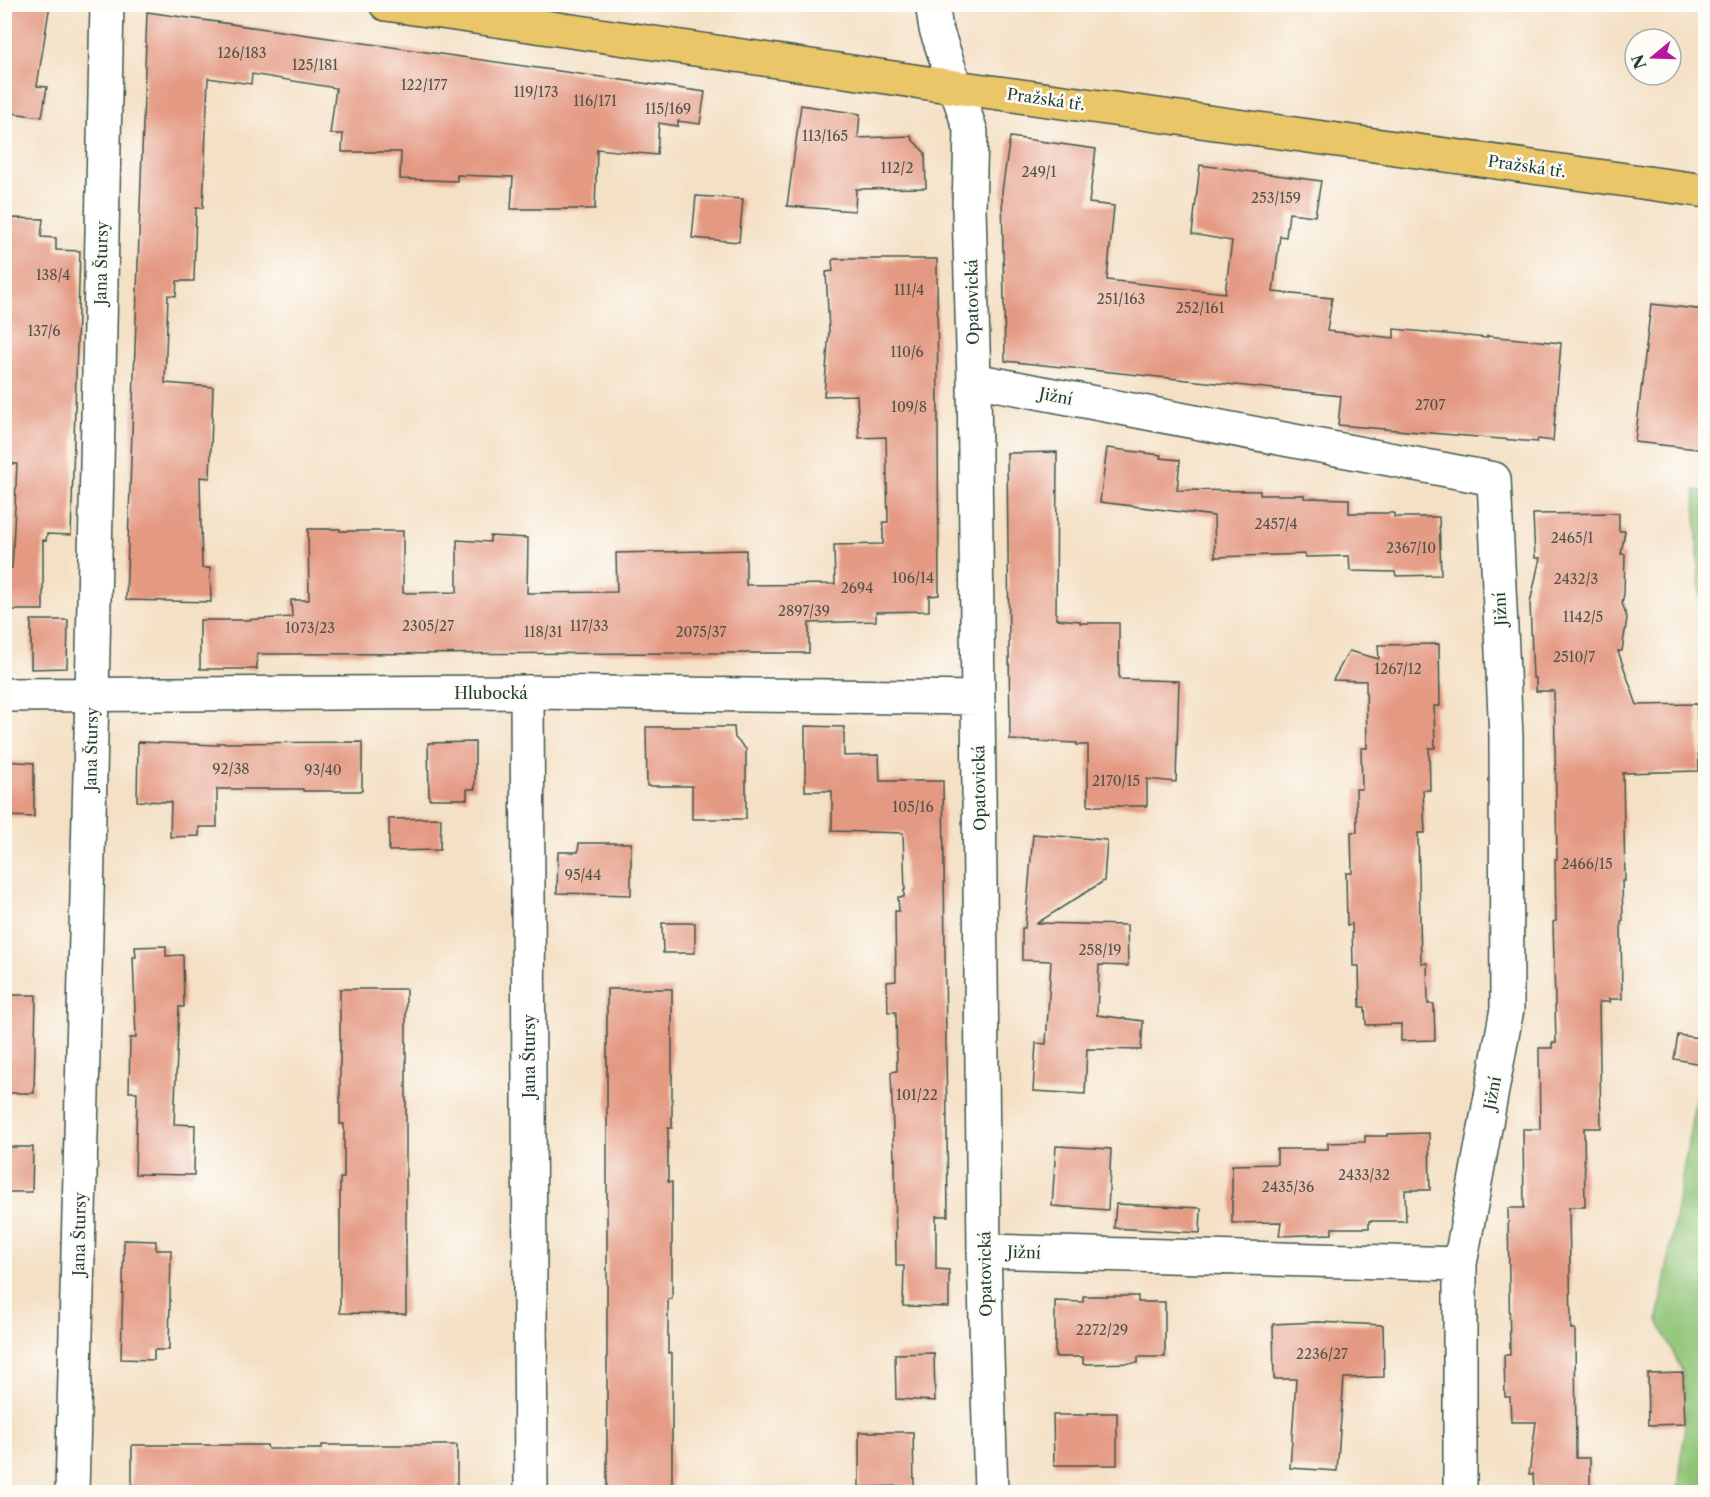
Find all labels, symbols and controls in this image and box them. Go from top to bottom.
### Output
north arrow [1623,27,1683,87]
house number: 126/183 [217,44,267,62]
text: N [1627,52,1651,72]
house number: 125/181 [292,56,338,74]
house number: 122/177 [401,76,447,94]
house number: 119/173 [513,83,559,101]
street label: Pražská tř. [1006,84,1086,114]
house number: 116/171 [573,92,617,110]
house number: 115/169 [645,100,691,118]
house number: 113/165 [802,127,848,145]
street label: Pražská tř. [1487,151,1567,181]
house number: 112/2 [881,159,913,177]
house number: 249/1 [1022,163,1057,181]
house number: 253/159 [1251,189,1301,207]
street label: Jana Štursy [89,220,112,308]
street label: Opatovická [961,258,983,345]
house number: 138/4 [36,266,70,284]
house number: 111/4 [894,281,924,299]
house number: 251/163 [1097,290,1145,308]
house number: 252/161 [1176,299,1224,317]
house number: 137/6 [27,322,61,340]
house number: 110/6 [890,343,924,361]
street label: Jižní [1035,382,1075,409]
house number: 2707 [1415,396,1445,414]
house number: 109/8 [891,398,927,416]
house number: 2457/4 [1254,515,1298,533]
house number: 2465/1 [1551,529,1593,547]
house number: 2367/10 [1386,539,1436,557]
house number: 106/14 [892,569,934,587]
house number: 2432/3 [1554,570,1598,588]
house number: 2694 [841,579,873,597]
street label: Jižní [1489,592,1511,629]
house number: 2897/39 [778,602,830,620]
house number: 1142/5 [1563,608,1603,626]
house number: 2305/27 [402,617,454,635]
house number: 117/33 [570,617,608,635]
house number: 1073/23 [285,619,335,637]
house number: 118/31 [524,623,562,641]
house number: 2075/37 [676,623,727,641]
house number: 2510/7 [1553,648,1595,666]
house number: 1267/12 [1374,660,1422,678]
street label: Hlubocká [454,683,528,703]
street label: Jana Štursy [79,706,102,794]
street label: Opatovická [968,744,990,831]
house number: 92/38 [212,760,250,778]
house number: 93/40 [304,761,342,779]
house number: 2170/15 [1092,772,1140,790]
house number: 105/16 [892,798,934,816]
house number: 2466/15 [1561,855,1613,873]
house number: 95/44 [565,866,601,884]
house number: 258/19 [1079,941,1121,959]
street label: Jana Štursy [518,1013,539,1101]
street label: Jižní [1478,1074,1505,1114]
house number: 101/22 [896,1086,938,1104]
house number: 2433/32 [1338,1166,1390,1184]
house number: 2435/36 [1262,1178,1314,1196]
street label: Jana Štursy [67,1191,90,1279]
street label: Opatovická [974,1230,996,1317]
street label: Jižní [1004,1241,1041,1263]
house number: 2272/29 [1076,1321,1128,1339]
house number: 2236/27 [1296,1345,1348,1363]

